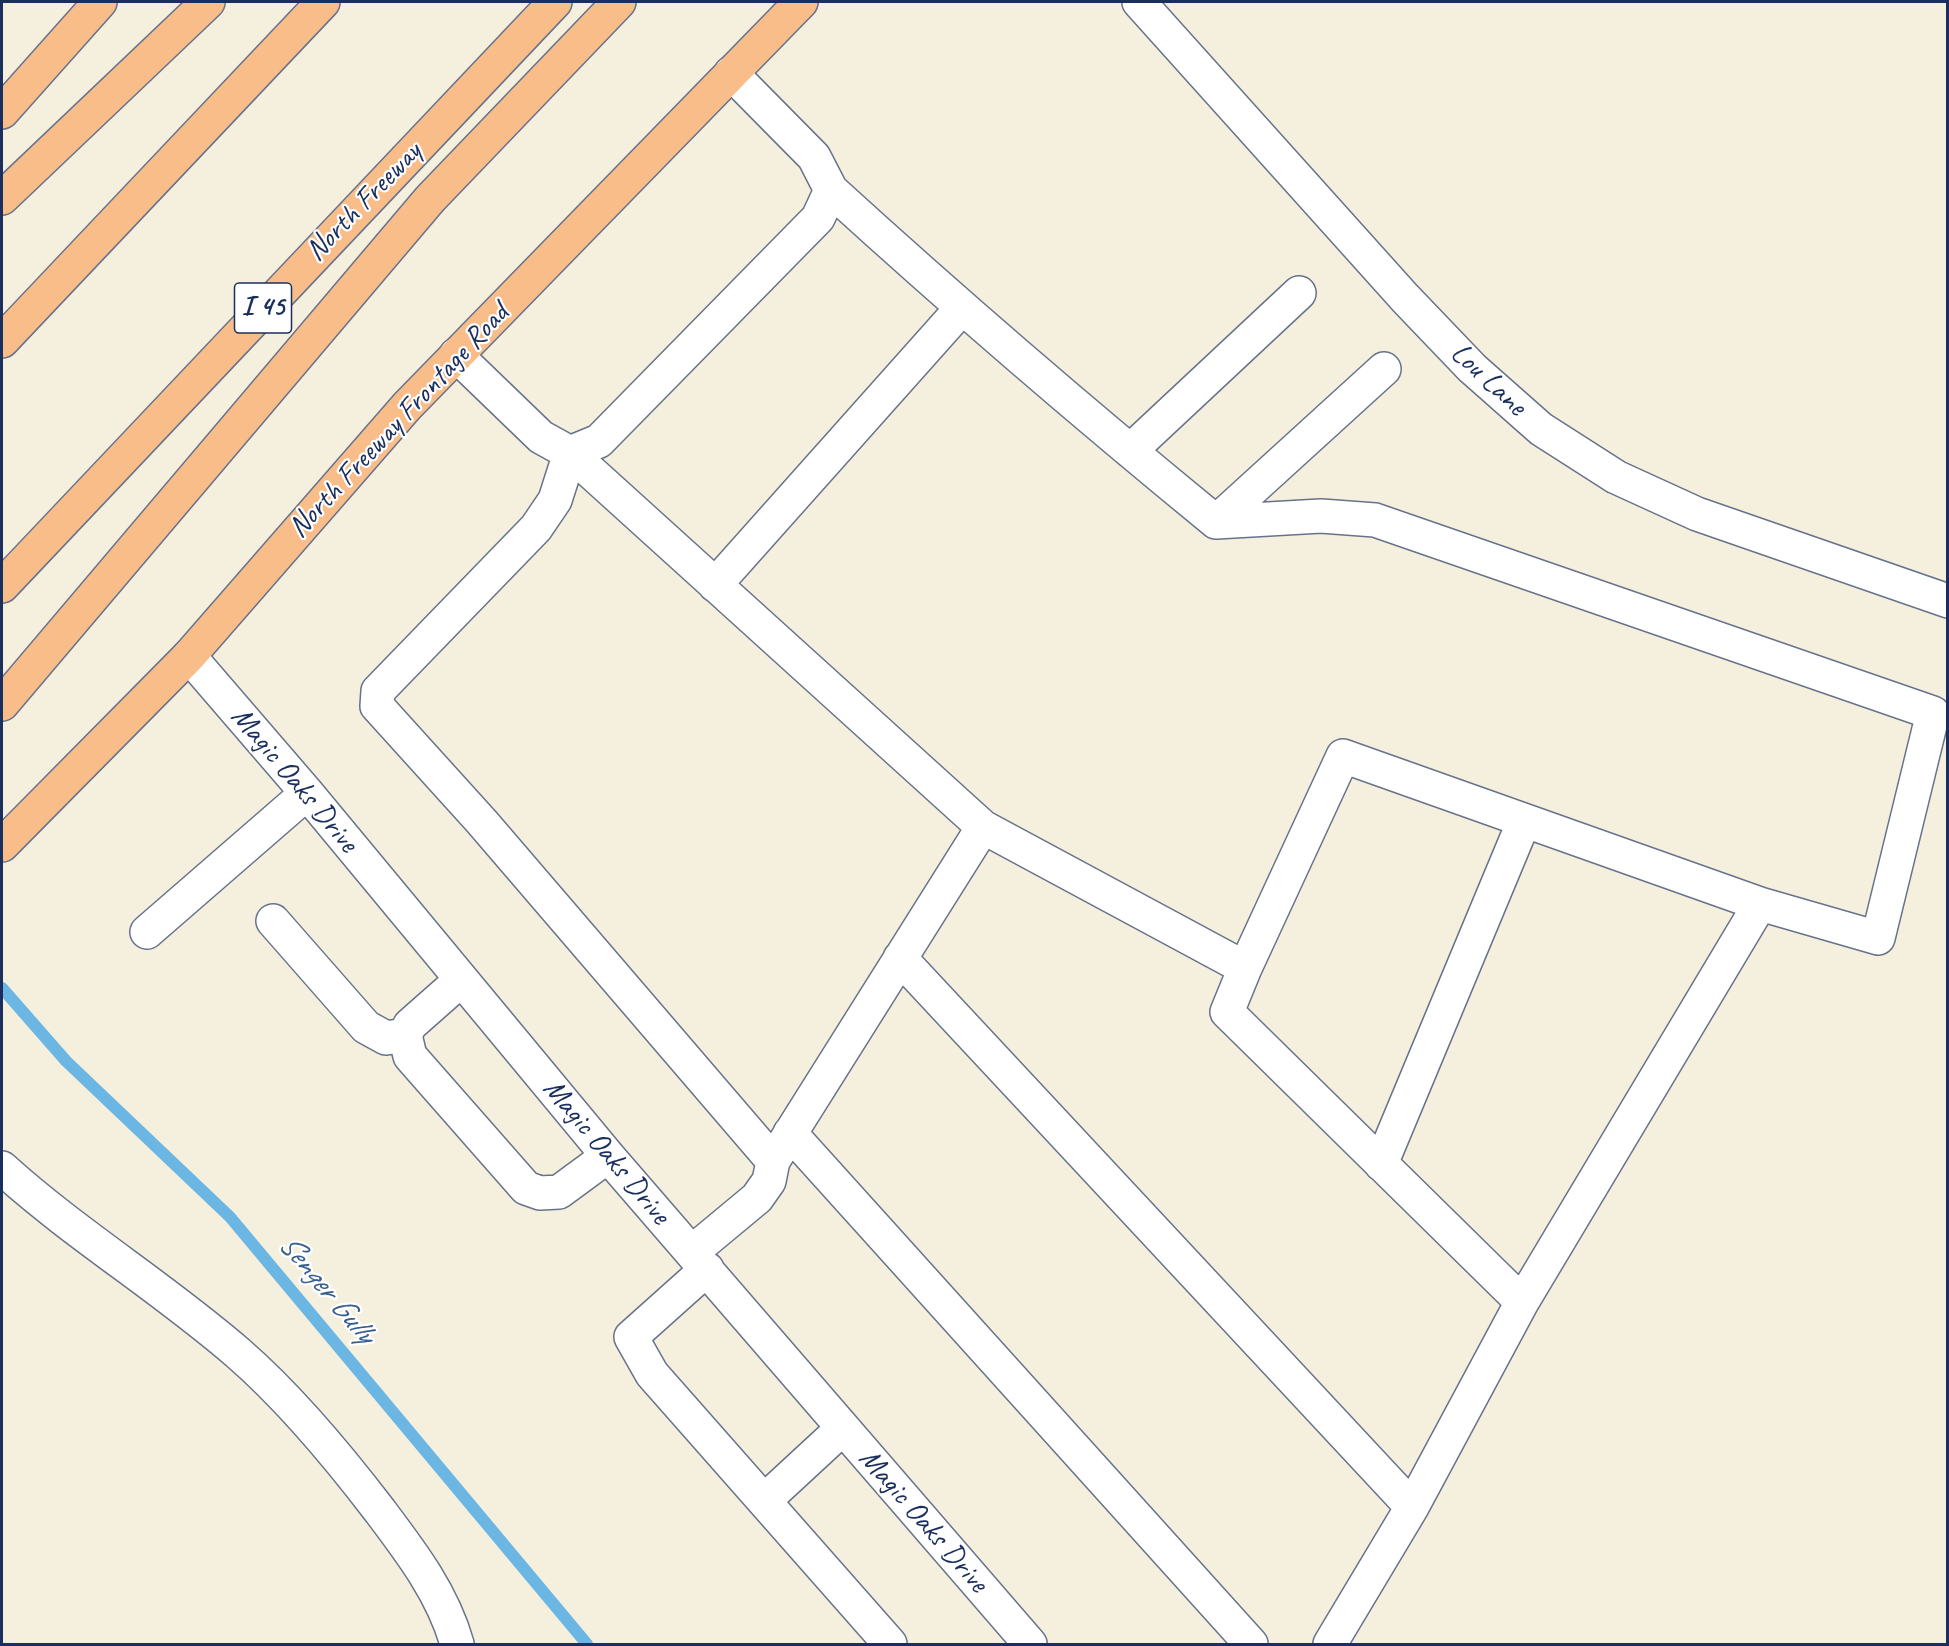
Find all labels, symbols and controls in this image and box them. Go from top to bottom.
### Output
street label: North Freeway [298,135,430,269]
road number: I 45 [234,283,292,333]
street label: North Freeway Frontage Road [281,296,517,546]
street label: Lou Lane [1442,336,1534,424]
street label: Magic Oaks Drive [223,700,365,860]
street label: Magic Oaks Drive [535,1072,677,1232]
water label: Senger Gully [269,1227,383,1351]
street label: Magic Oaks Drive [851,1442,995,1600]

